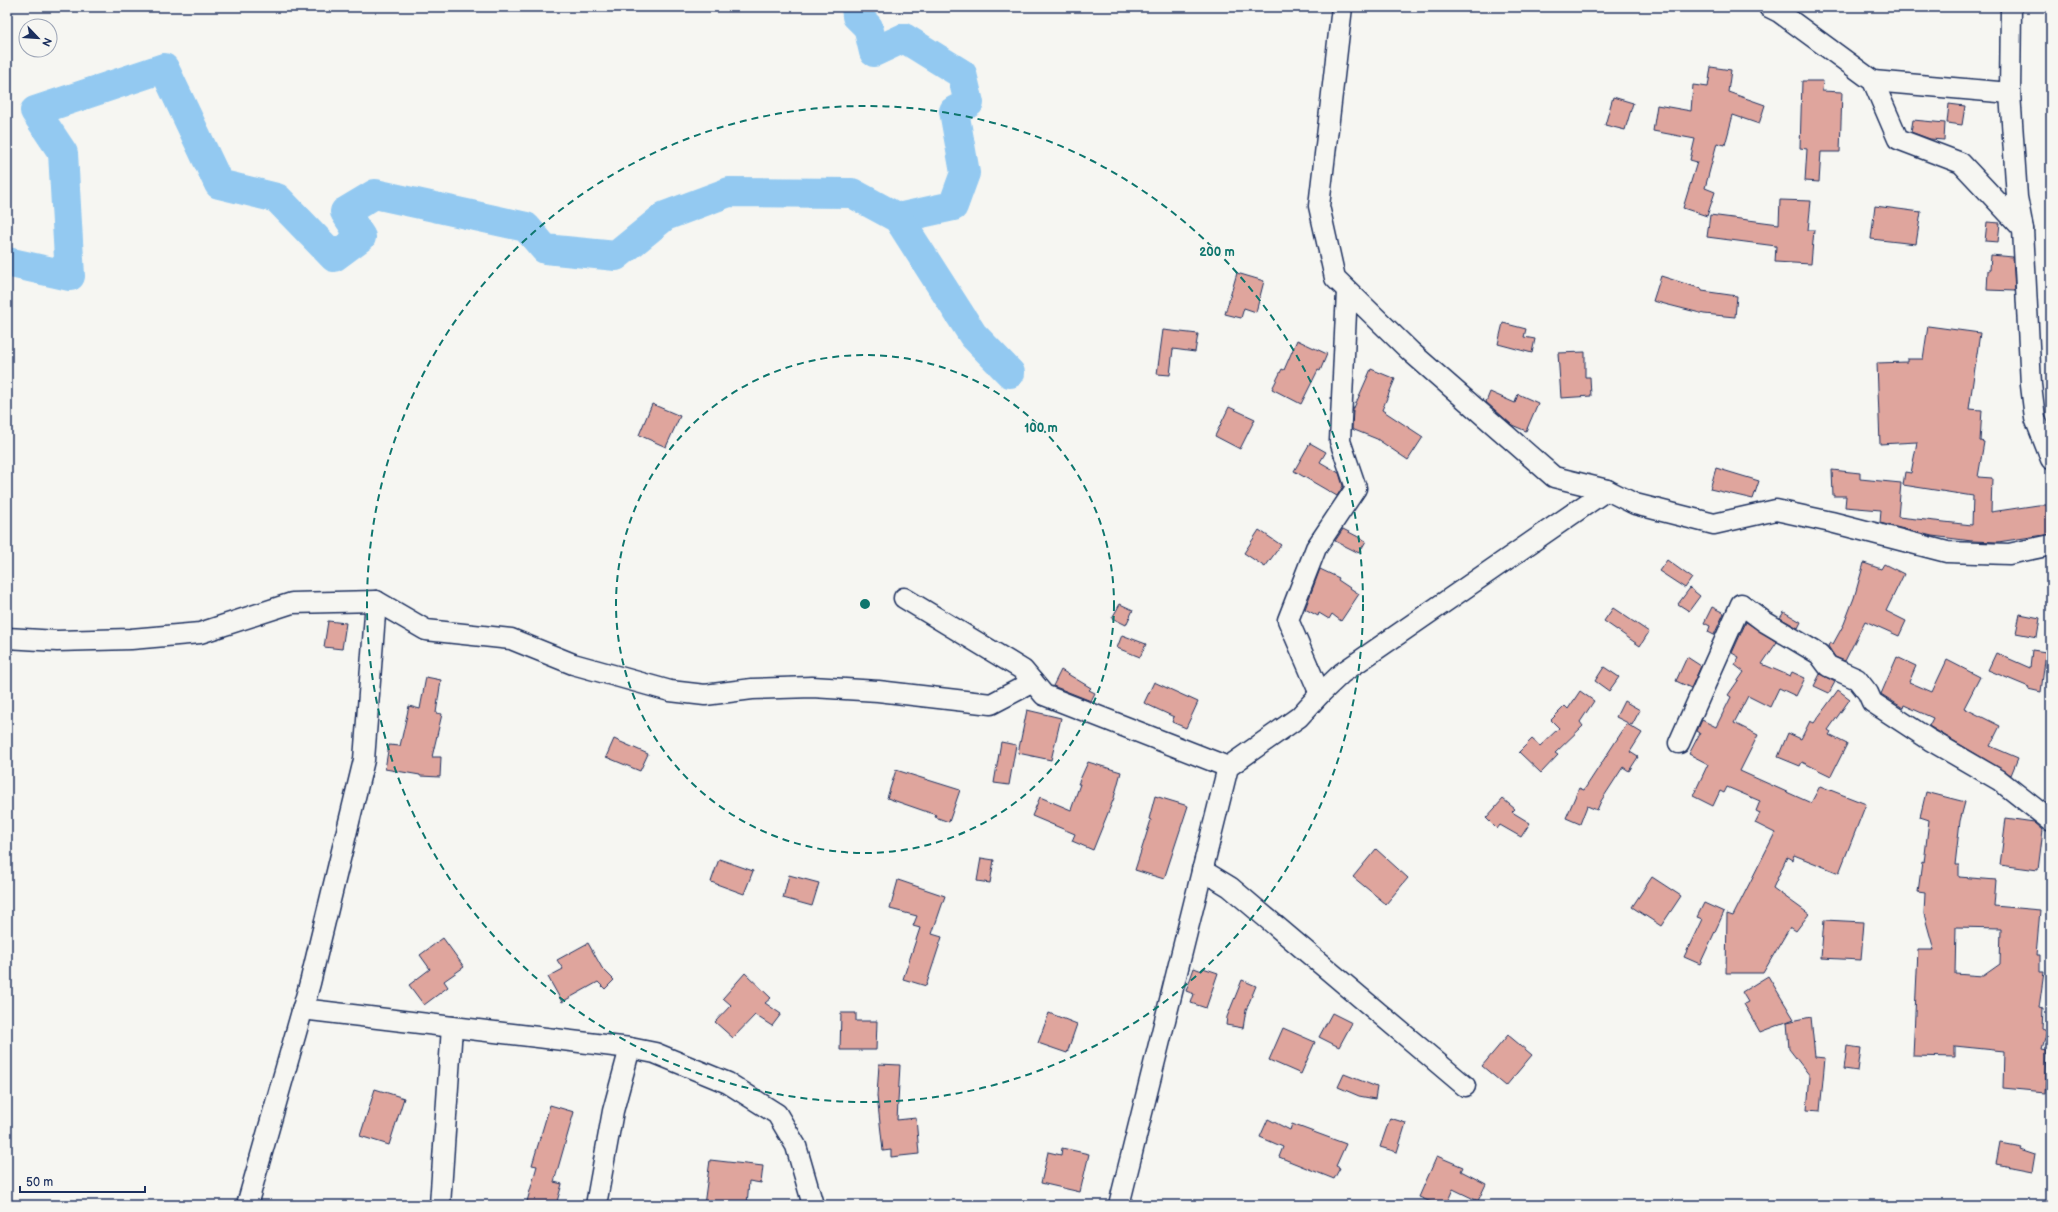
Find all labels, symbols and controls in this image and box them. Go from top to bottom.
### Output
north arrow [18,18,58,58]
text: N [39,36,54,49]
text: 200 m [1199,245,1235,260]
text: 100 m [1024,421,1058,436]
centre of rings [858,597,872,611]
scale bar [20,1168,145,1194]
text: 50 m [26,1175,53,1190]

